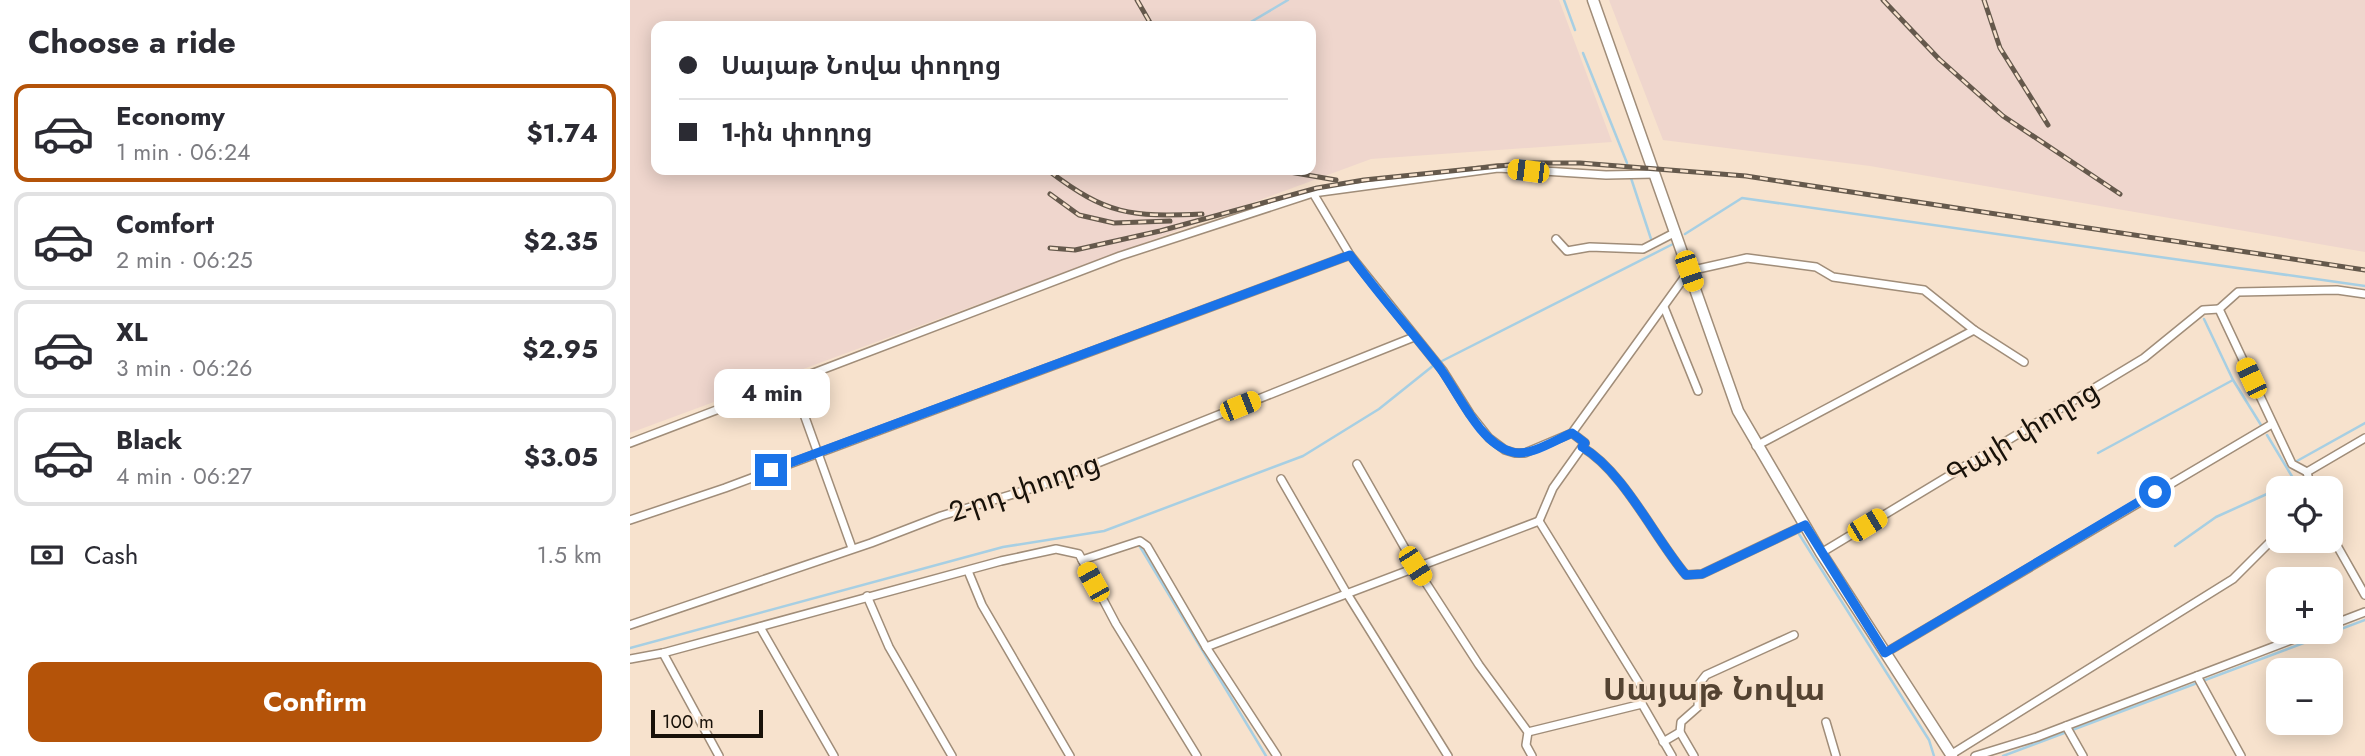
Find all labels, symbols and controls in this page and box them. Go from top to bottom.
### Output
text: Choose a ride [28,19,236,65]
text: Սայաթ Նովա փողոց [721,46,1001,84]
text: Economy [116,97,225,135]
icon: car [32,102,95,165]
text: 1-ին փողոց [721,113,873,151]
text: $1.74 [526,114,598,152]
text: 1 min · 06:24 [116,135,250,169]
car [1506,158,1551,184]
text: Comfort [116,205,214,243]
icon: car [32,210,95,273]
text: $2.35 [523,222,598,260]
text: 2 min · 06:25 [116,243,253,277]
car [1673,248,1706,294]
text: XL [116,313,148,351]
icon: car [32,318,95,381]
text: $2.95 [522,330,598,368]
text: 3 min · 06:26 [116,351,252,385]
car [2233,355,2270,401]
callout: 4 min [713,368,829,418]
street label: Գայի փողոց [1938,371,2106,494]
text: 4 min [741,376,803,410]
car [1217,388,1264,424]
text: Black [116,421,182,459]
icon: car [32,426,95,489]
text: $3.05 [524,438,598,476]
street label: 2-րդ փողոց [943,442,1105,532]
route end [755,454,787,486]
text: 4 min · 06:27 [116,459,252,493]
route start [2139,476,2171,508]
map controls [2266,476,2343,735]
button: locate [2266,476,2343,553]
car [1844,505,1891,545]
icon: cash [28,536,66,574]
text: Cash [84,536,138,574]
text: 1.5 km [537,538,602,572]
car [1395,543,1436,589]
car [1074,559,1113,605]
button: + [2266,567,2343,644]
button: − [2266,658,2343,735]
button: Confirm [28,662,602,742]
district label: Սայաթ Նովա [1603,666,1825,712]
scale bar [651,707,763,739]
text: 100 m [662,708,714,735]

